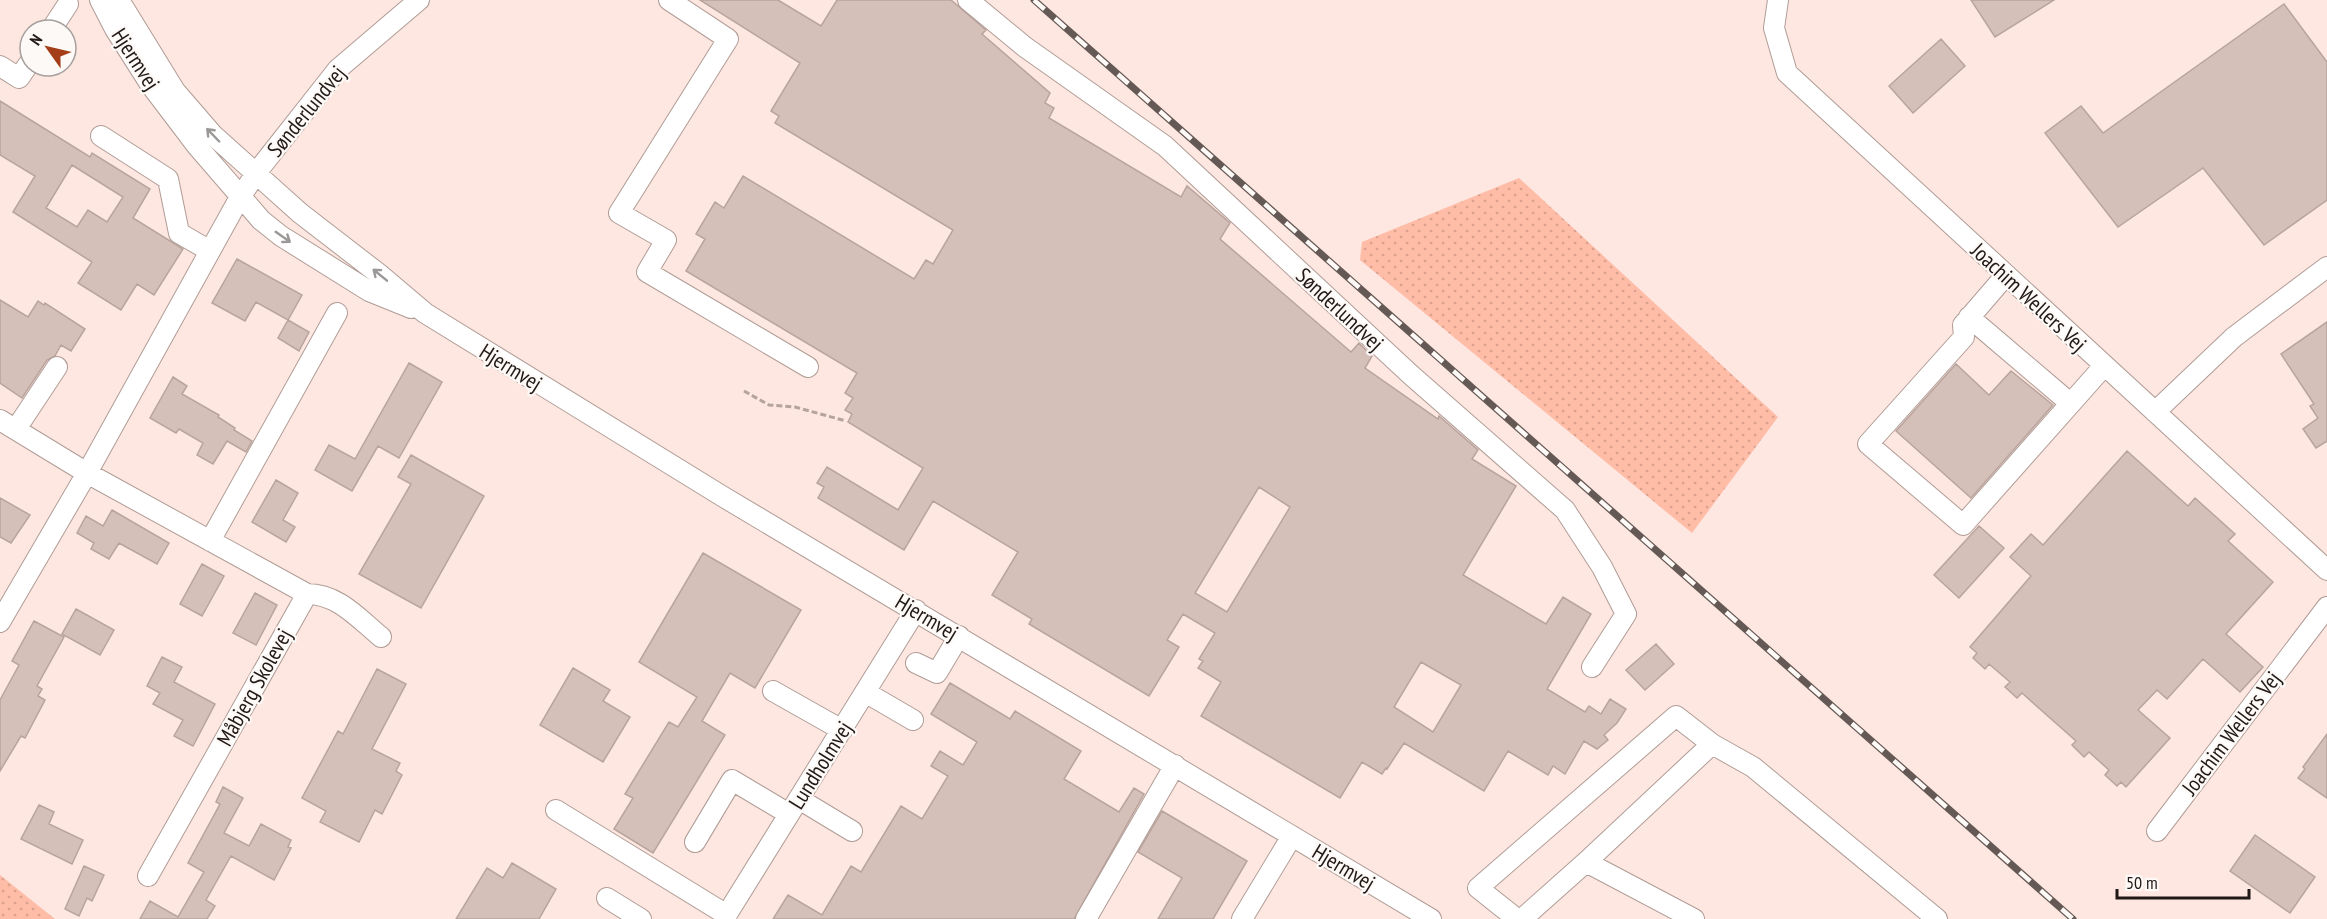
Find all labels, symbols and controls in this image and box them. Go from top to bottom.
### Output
north arrow [18,18,78,78]
street label: Hjermvej [106,23,166,95]
text: N [25,30,46,49]
street label: Sønderlundvej [261,60,351,162]
one-way arrow [206,127,220,142]
one-way arrow [275,231,291,243]
street label: Joachim Wellers Vej [1965,236,2092,358]
street label: Sønderlundvej [1290,261,1390,357]
one-way arrow [372,269,388,282]
street label: Hjermvej [475,337,547,397]
street label: Hjermvej [891,587,963,647]
street label: Måbjerg Skolevej [210,623,298,751]
street label: Joachim Wellers Vej [2175,666,2287,801]
street label: Lundholmvej [782,716,858,814]
street label: Hjermvej [1308,837,1380,897]
scale bar [2117,862,2249,900]
text: 50 m [2126,871,2158,894]

